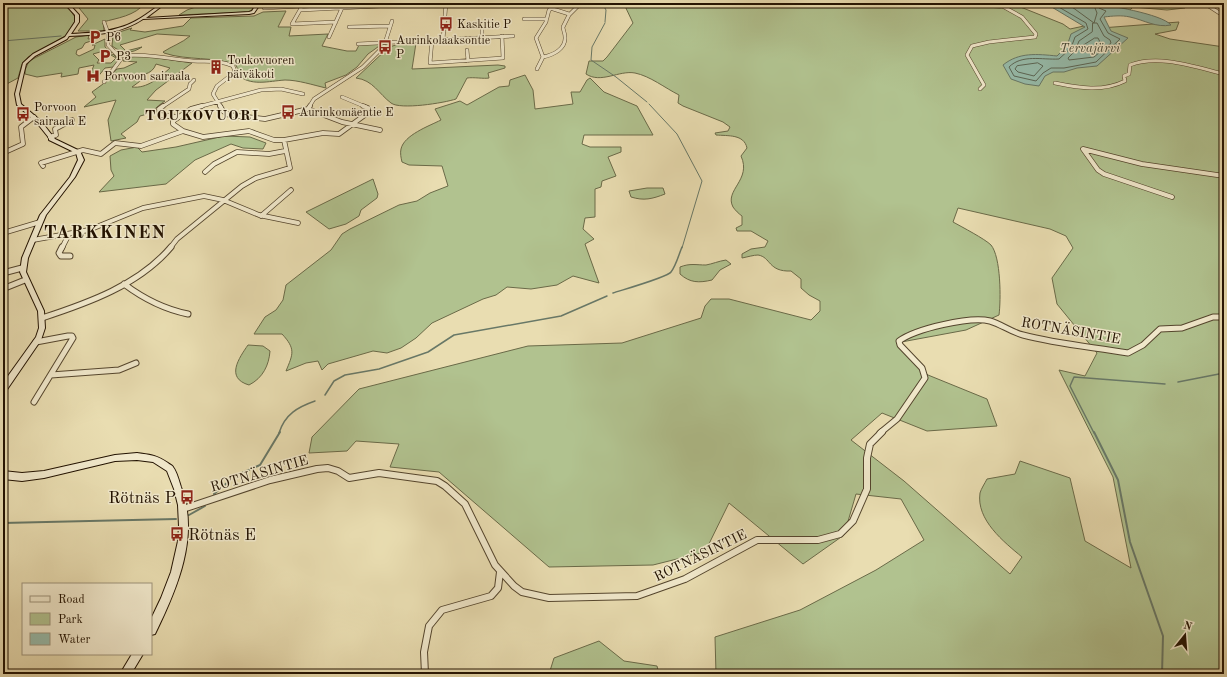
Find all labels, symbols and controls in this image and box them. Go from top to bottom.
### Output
bus stop icon: Kaskitie P [438,16,454,32]
place label: Kaskitie P [457,19,511,31]
parking icon: P6 [87,29,103,45]
place label: P6 [106,32,121,44]
place label: Aurinkolaaksontie P [396,35,491,61]
bus stop icon: Aurinkolaaksontie P [377,39,393,55]
water label: Tervajärvi [1060,42,1121,55]
parking icon: P3 [97,48,113,64]
place label: P3 [116,51,131,63]
place label: Toukovuoren päiväkoti [227,55,295,81]
building icon: Toukovuoren päiväkoti [208,59,224,75]
hospital icon: Porvoon sairaala [85,68,101,84]
place label: Porvoon sairaala [104,71,190,83]
place label: Porvoon sairaala E [34,102,86,128]
bus stop icon: Aurinkomäentie E [280,104,296,120]
bus stop icon: Porvoon sairaala E [15,106,31,122]
place label: Aurinkomäentie E [299,107,393,119]
district label: TOUKOVUORI [145,109,259,124]
district label: TARKKINEN [44,224,166,242]
street label: ROTNÄSINTIE [1020,312,1122,347]
street label: ROTNÄSINTIE [208,450,310,495]
bus stop icon: Rötnäs P [179,489,195,505]
place label: Rötnäs P [108,490,176,507]
street label: ROTNÄSINTIE [651,525,749,584]
bus stop icon: Rötnäs E [169,526,185,542]
place label: Rötnäs E [188,527,256,544]
legend [22,583,152,655]
text: Road [58,594,85,606]
text: Park [58,614,83,626]
north arrow [1165,615,1205,655]
text: N [1182,620,1194,634]
text: Water [58,634,91,646]

